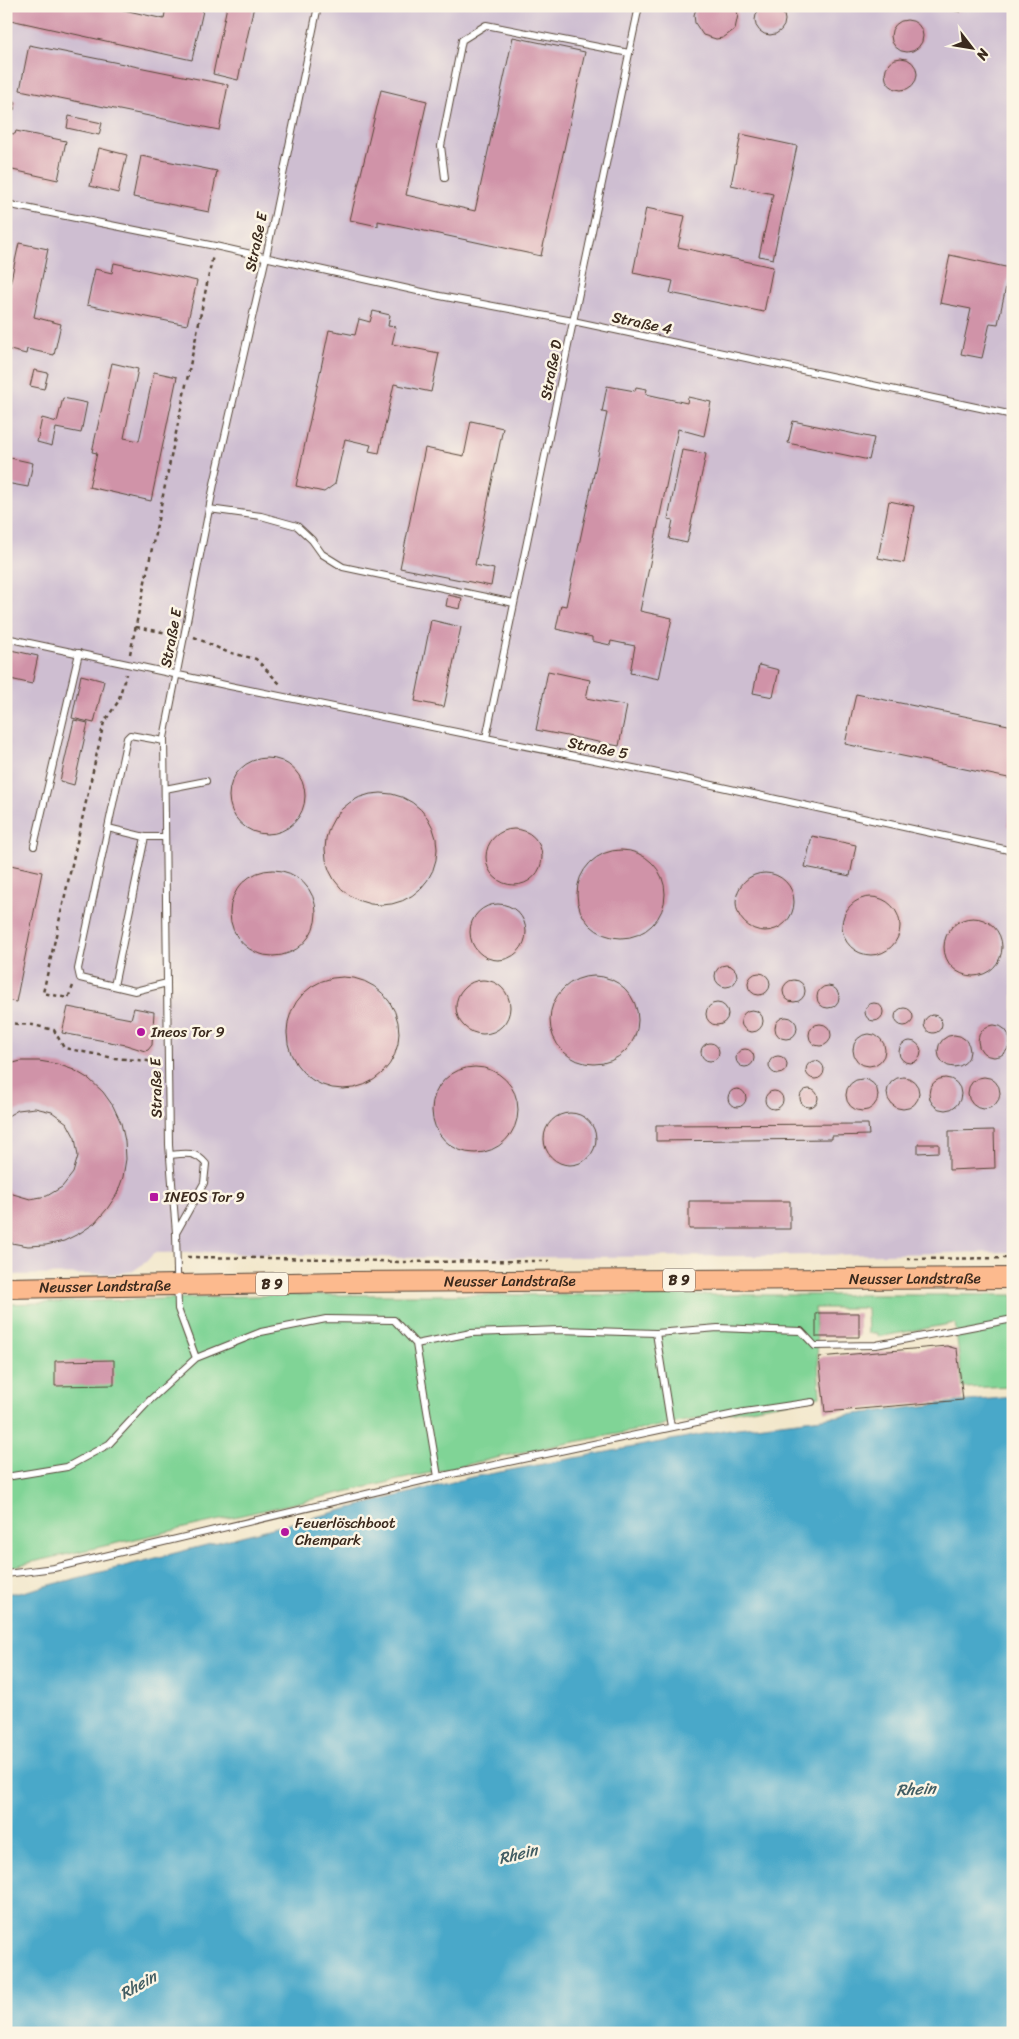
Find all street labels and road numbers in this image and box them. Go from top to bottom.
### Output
street label: Straße E [237,208,275,274]
street label: Straße 4 [609,304,675,342]
street label: Straße D [532,338,570,402]
street label: Straße E [153,604,190,670]
street label: Straße 5 [566,729,630,767]
street label: Straße E [142,1056,170,1118]
street label: Neusser Landstraße [849,1265,981,1292]
street label: Neusser Landstraße [444,1268,576,1294]
road number: B 9 [663,1268,695,1292]
street label: Neusser Landstraße [39,1272,171,1300]
road number: B 9 [256,1272,288,1296]

